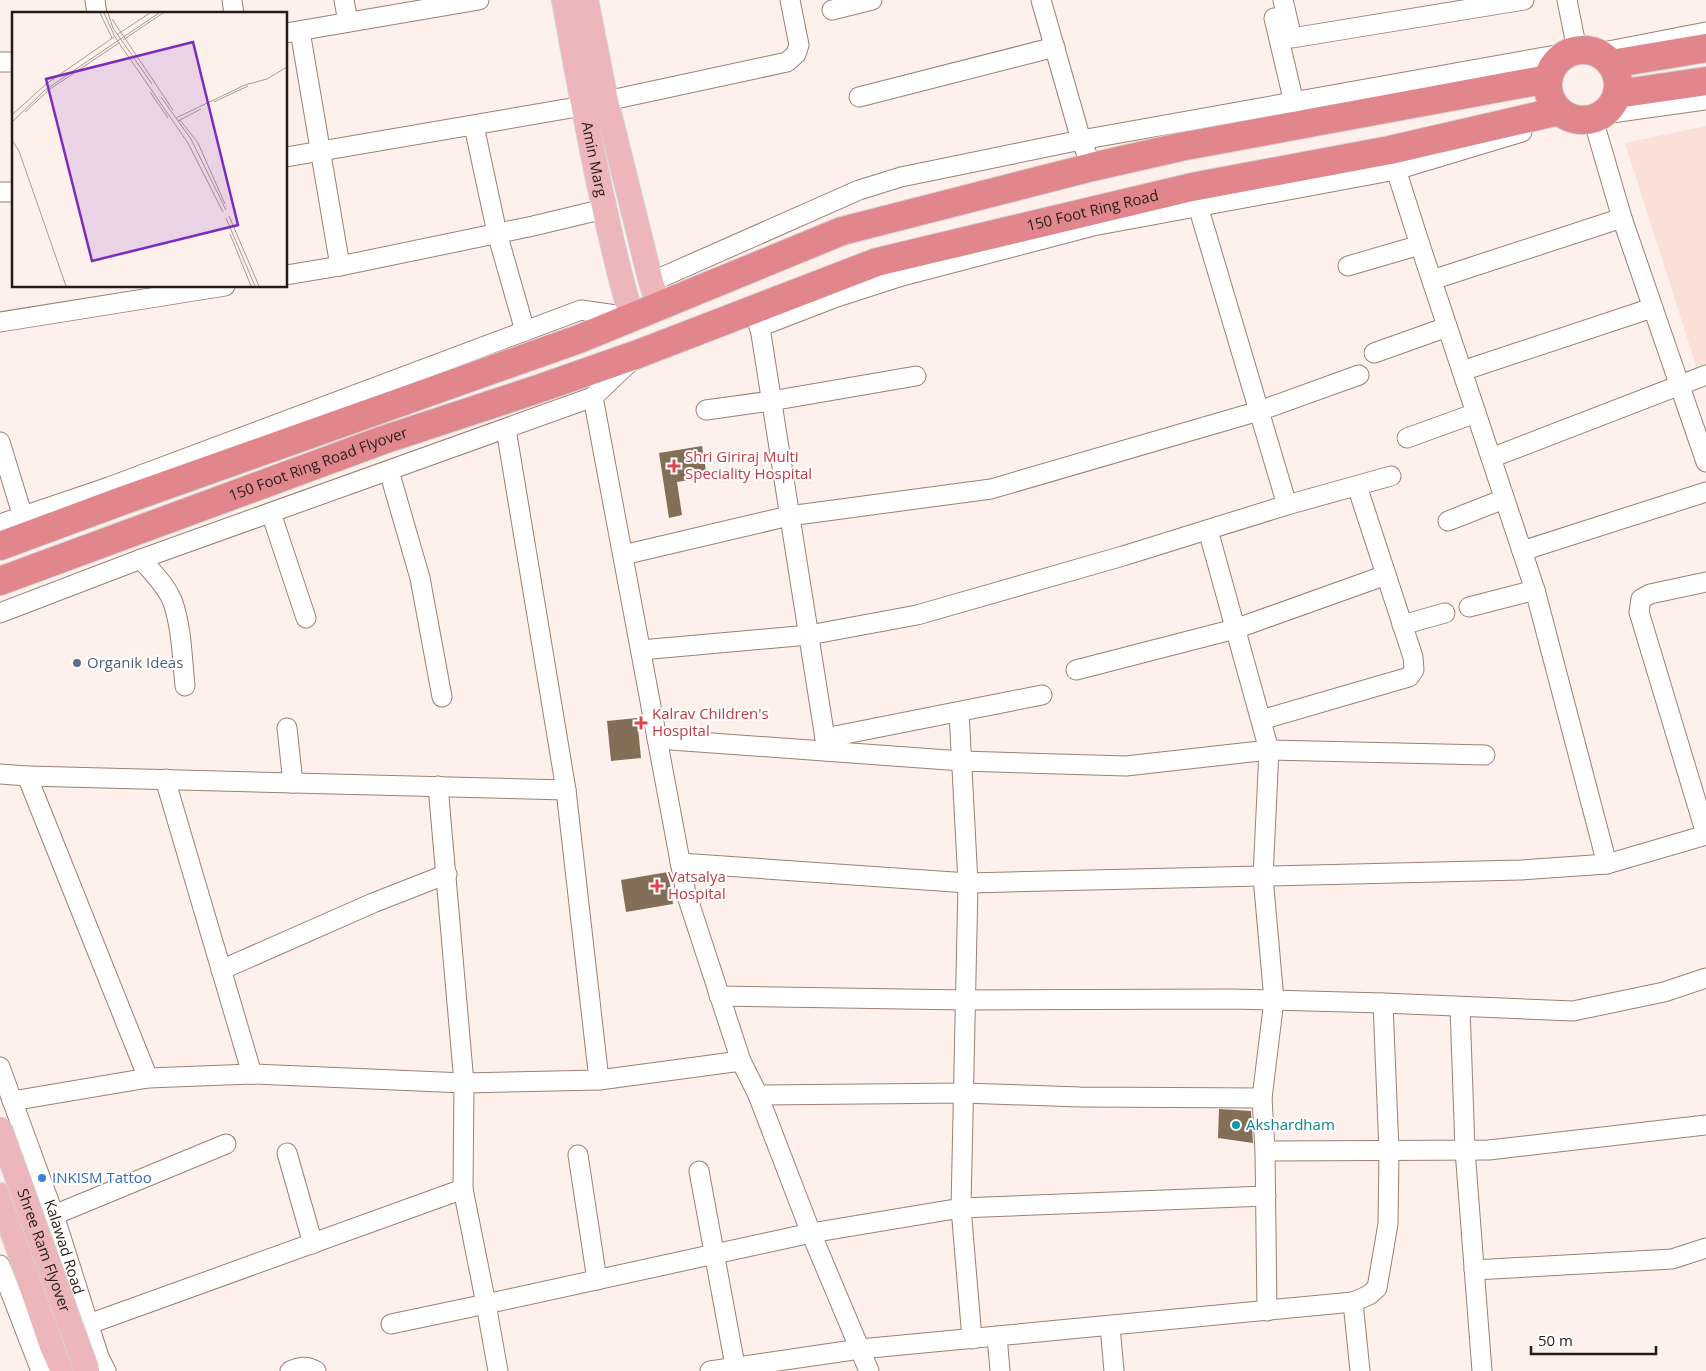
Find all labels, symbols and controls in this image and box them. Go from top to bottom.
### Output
inset map [12,12,288,288]
street label: Amin Marg [578,120,613,198]
street label: 150 Foot Ring Road [1024,184,1160,235]
street label: 150 Foot Ring Road Flyover [226,422,410,505]
place label: Shri Giriraj Multi Speciality Hospital [685,446,812,483]
marker: Shri Giriraj Multi Speciality Hospital [667,459,681,473]
place label: Organik Ideas [87,652,183,672]
marker: Organik Ideas [71,657,83,669]
place label: Kalrav Children's Hospital [652,703,769,740]
marker: Kalrav Children's Hospital [634,716,648,730]
place label: Vatsalya Hospital [668,866,726,903]
marker: Vatsalya Hospital [650,879,664,893]
place label: Akshardham [1246,1114,1335,1134]
marker: Akshardham [1230,1119,1242,1131]
place label: INKISM Tattoo [52,1167,152,1187]
marker: INKISM Tattoo [36,1172,48,1184]
street label: Shree Ram Flyover [13,1186,76,1315]
street label: Kalawad Road [40,1196,89,1297]
scale bar [1531,1324,1656,1356]
text: 50 m [1538,1330,1573,1350]

